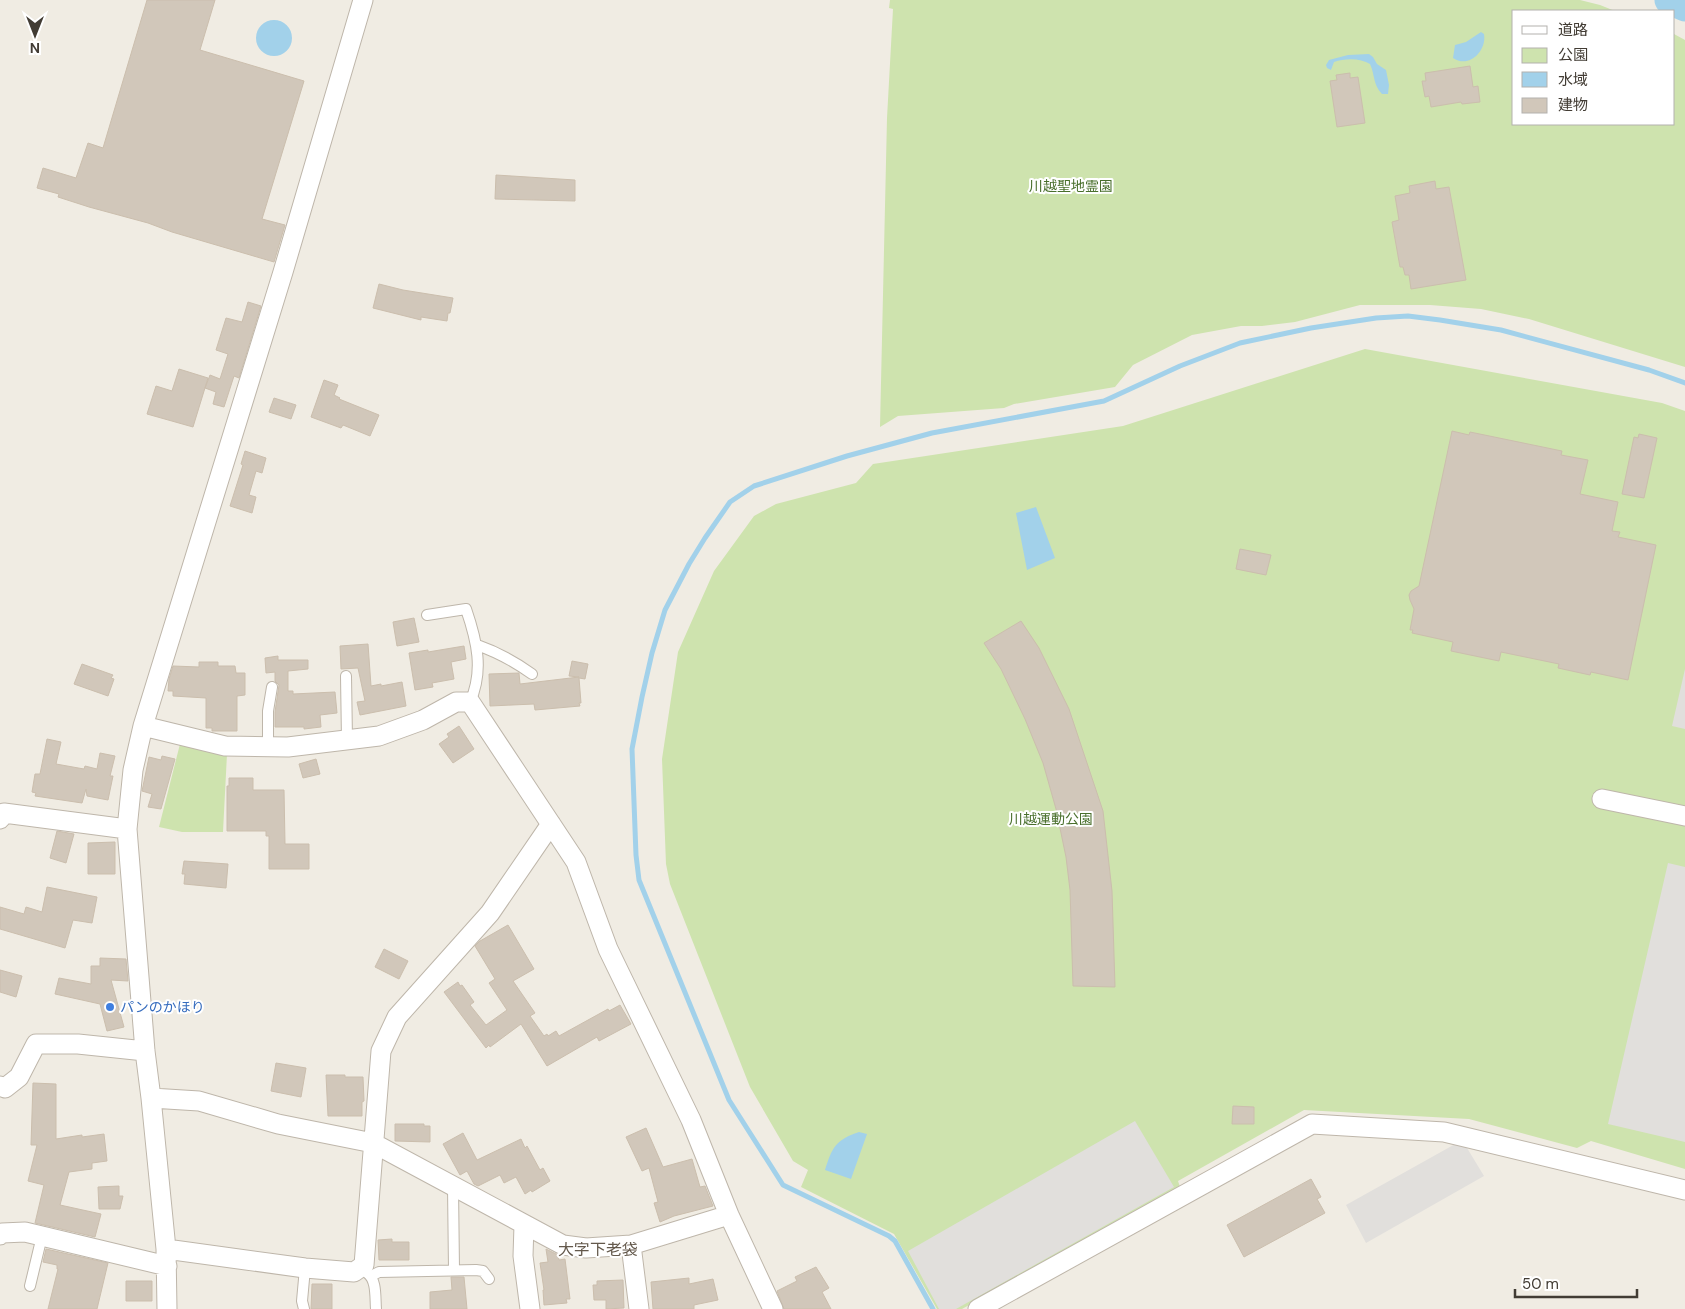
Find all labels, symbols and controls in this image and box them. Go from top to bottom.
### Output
north arrow [10,10,60,60]
legend [1512,10,1675,125]
text: 道路 [1558,20,1588,40]
text: N [30,39,40,57]
text: 公園 [1558,45,1588,65]
text: 水域 [1558,70,1588,90]
text: 建物 [1558,95,1588,115]
park label: 川越聖地霊園 [1029,177,1113,195]
park label: 川越運動公園 [1009,810,1093,828]
place label: パンのかほり [120,998,205,1016]
marker: パンのかほり [104,1001,116,1013]
district label: 大字下老袋 [558,1239,638,1260]
scale bar [1515,1266,1638,1298]
text: 50 m [1522,1274,1559,1294]

